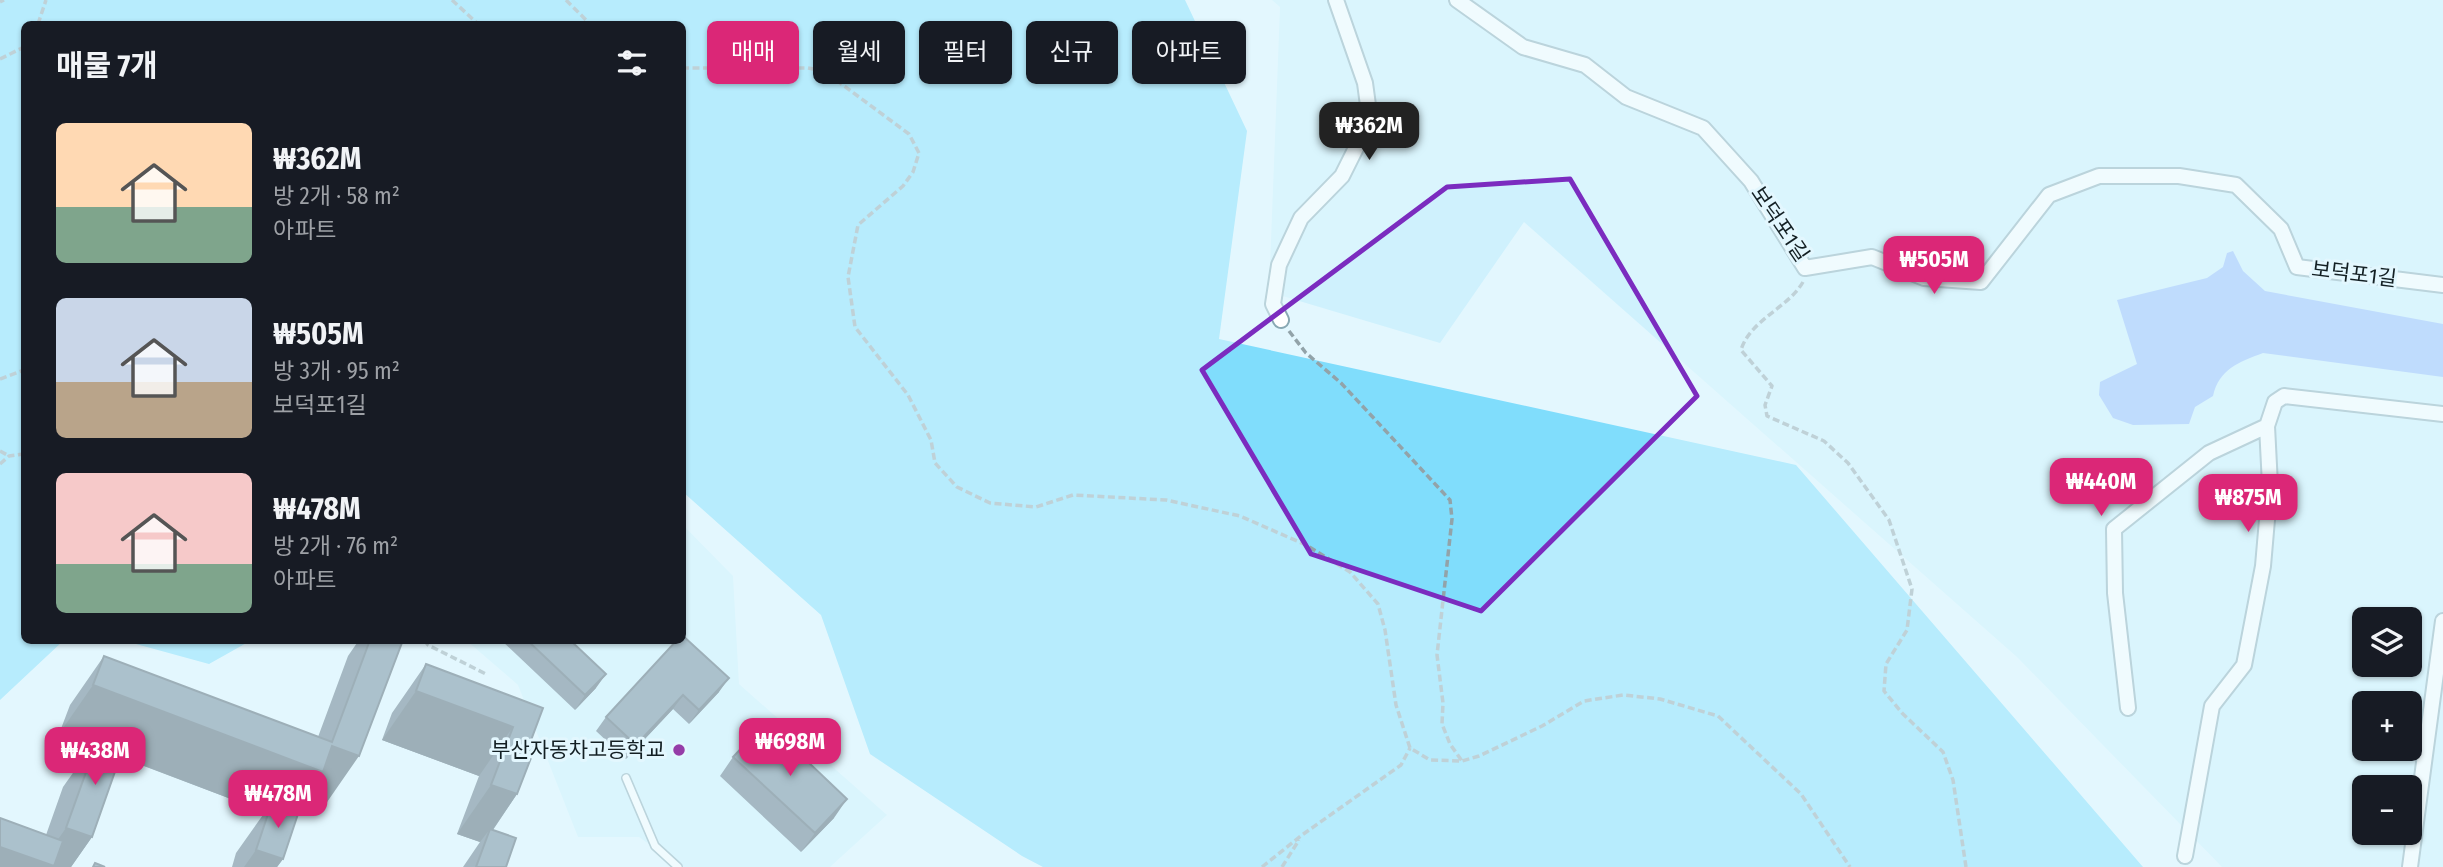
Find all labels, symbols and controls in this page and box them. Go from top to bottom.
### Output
chip: 매매 [707,21,799,84]
chip: 월세 [813,21,905,84]
chip: 필터 [919,21,1012,84]
chip: 신규 [1026,21,1118,84]
chip: 아파트 [1132,21,1246,84]
icon: filters [613,44,651,82]
text: 매물 7개 [56,48,158,84]
pin: ₩362M [1320,102,1418,162]
text: ₩362M [1335,111,1403,139]
text: ₩362M [273,141,361,177]
icon: home [112,151,196,235]
street label: 보덕포1길 [1745,181,1815,267]
text: 방 2개 · 58 m² [273,182,400,210]
text: 아파트 [273,216,336,244]
pin: ₩505M [1885,236,1983,296]
text: ₩505M [1899,245,1969,273]
street label: 보덕포1길 [2310,256,2398,292]
text: ₩505M [273,316,364,352]
icon: home [112,326,196,410]
text: 방 3개 · 95 m² [273,357,400,385]
text: 보덕포1길 [273,391,367,419]
pin: ₩440M [2052,458,2150,518]
text: ₩440M [2066,467,2136,495]
pin: ₩875M [2199,475,2297,534]
text: ₩875M [2214,483,2282,511]
text: ₩478M [273,491,361,527]
icon: home [112,501,196,585]
text: 방 2개 · 76 m² [273,532,398,560]
text: 아파트 [273,566,336,594]
map controls [2352,607,2422,845]
button: layers [2352,607,2422,677]
button: + [2352,691,2422,761]
pin: ₩698M [741,718,839,778]
text: ₩698M [755,727,825,755]
pin: ₩438M [46,728,144,787]
text: ₩438M [61,736,129,764]
place label: 부산자동차고등학교 [491,737,665,763]
marker: 부산자동차고등학교 [671,742,687,758]
pin: ₩478M [229,770,327,830]
button: − [2352,775,2422,845]
text: ₩478M [244,779,312,807]

